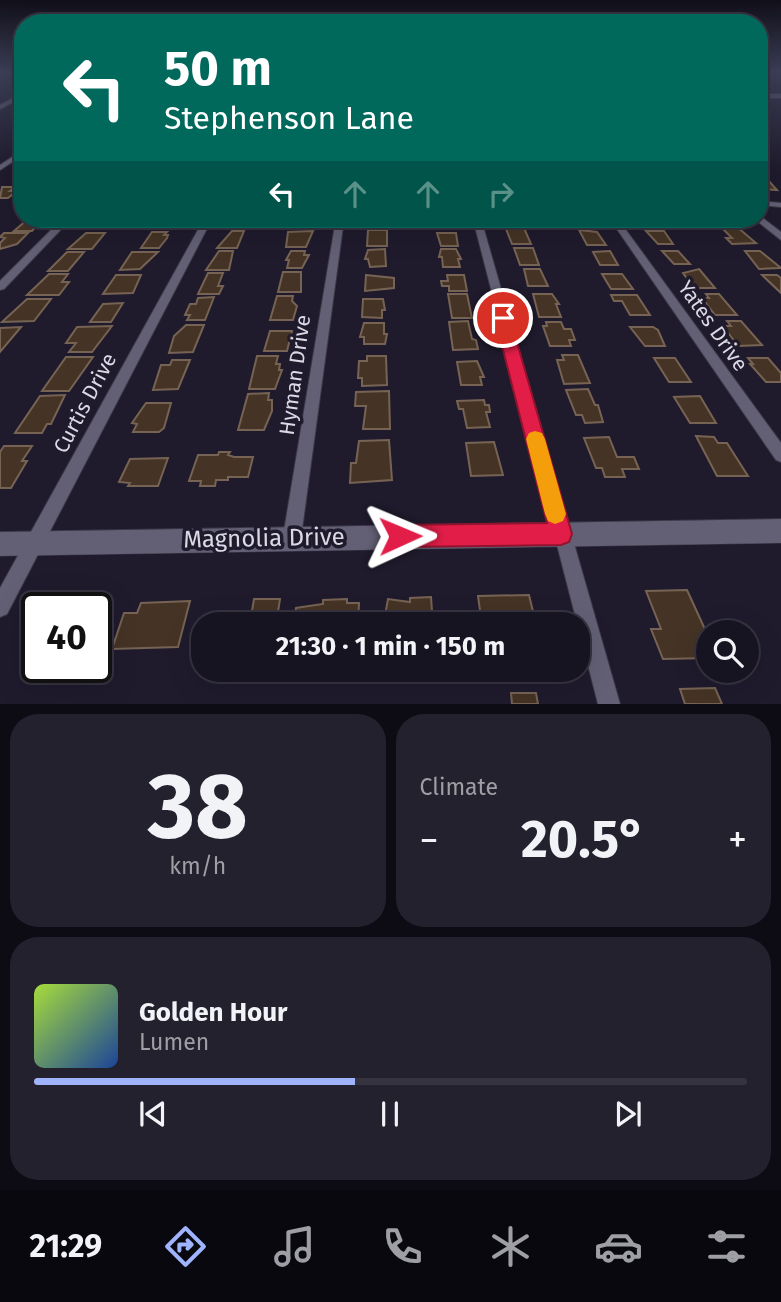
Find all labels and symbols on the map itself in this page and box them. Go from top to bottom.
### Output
street label: Yates Drive [672,276,754,376]
pin [473,288,533,348]
street label: Hyman Drive [274,313,316,437]
street label: Curtis Drive [48,348,122,458]
position arrow [363,499,437,573]
street label: Magnolia Drive [183,523,345,553]
speed limit sign: 40 [21,592,112,683]

